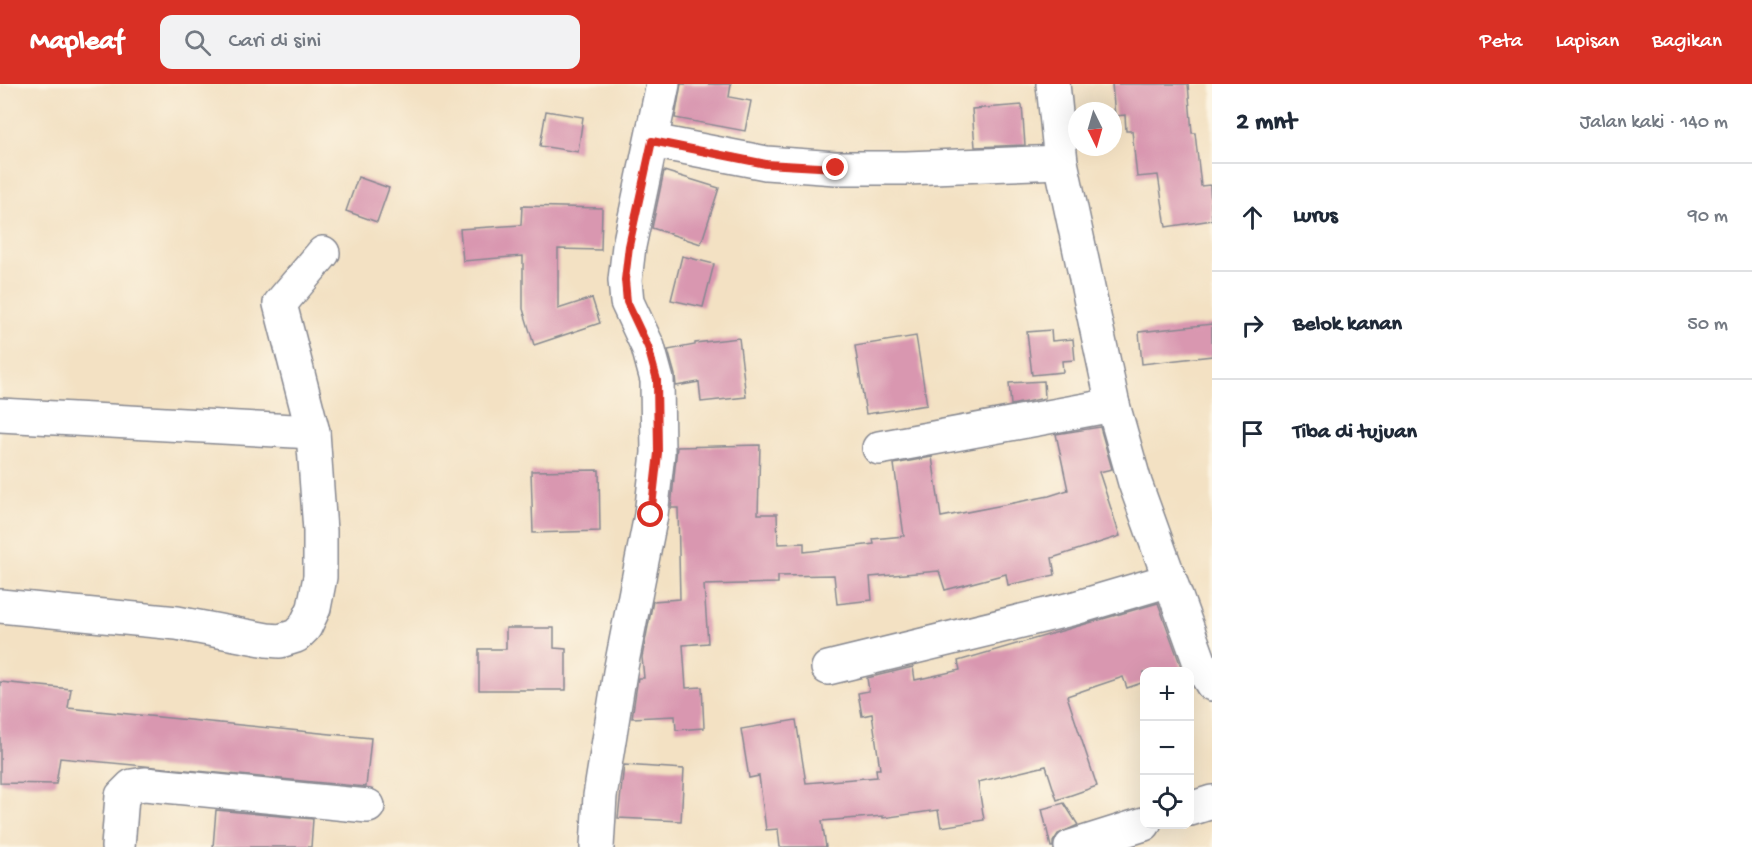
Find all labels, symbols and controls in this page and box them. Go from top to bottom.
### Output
search box [160,15,580,69]
text: Mapleaf [30,26,124,59]
icon: search [181,26,214,59]
text: Cari di sini [229,29,321,55]
text: Peta [1480,30,1523,55]
text: Lapisan [1556,30,1619,55]
text: Bagikan [1652,30,1722,55]
north arrow [1068,102,1122,156]
text: 2 mnt [1236,108,1296,139]
text: Jalan kaki · 140 m [1580,112,1728,135]
route end [822,154,848,180]
icon: ahead [1236,201,1269,234]
text: Lurus [1293,204,1338,230]
text: 90 m [1688,206,1728,229]
icon: right [1236,309,1269,342]
text: Belok kanan [1293,312,1402,338]
text: 50 m [1687,314,1728,337]
icon: arrive [1236,417,1269,450]
text: Tiba di tujuan [1293,420,1417,446]
route start [637,501,663,527]
map controls [1140,667,1194,829]
button: + [1140,667,1194,721]
button: − [1140,721,1194,775]
button: locate [1140,775,1194,829]

